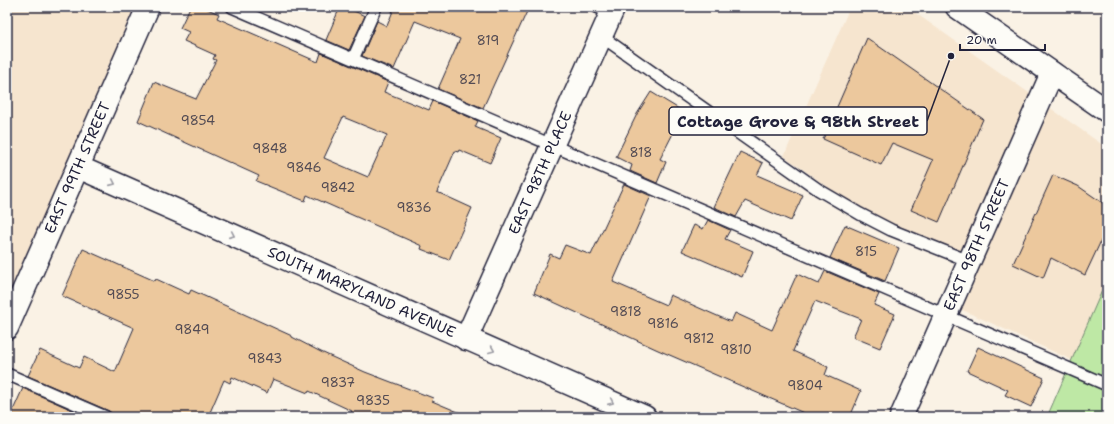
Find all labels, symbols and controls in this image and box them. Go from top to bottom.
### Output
scale bar [960,26,1045,52]
house number: 819 [477,32,499,49]
text: 20 m [966,32,997,48]
house number: 821 [459,71,481,88]
street label: EAST 99TH STREET [40,99,115,237]
callout: Cottage Grove & 98th Street [669,107,927,135]
street label: EAST 98TH PLACE [504,108,576,238]
text: Cottage Grove & 98th Street [677,111,919,132]
house number: 9854 [181,112,215,129]
house number: 9848 [252,140,288,157]
house number: 818 [630,144,652,161]
house number: 9846 [286,159,322,176]
street label: EAST 98TH STREET [939,176,1014,314]
one-way arrow [109,178,117,186]
house number: 9842 [321,179,355,196]
house number: 9836 [396,199,432,216]
one-way arrow [229,231,236,239]
street label: SOUTH MARYLAND AVENUE [264,242,459,342]
house number: 815 [855,243,877,260]
house number: 9855 [106,286,140,303]
house number: 9818 [610,303,642,320]
house number: 9816 [647,315,679,332]
house number: 9849 [174,321,210,338]
house number: 9812 [683,330,715,347]
house number: 9810 [720,341,752,358]
one-way arrow [488,345,496,353]
house number: 9843 [248,350,282,367]
house number: 9837 [321,374,355,391]
house number: 9804 [787,377,823,394]
house number: 9835 [356,392,390,409]
one-way arrow [607,397,615,405]

